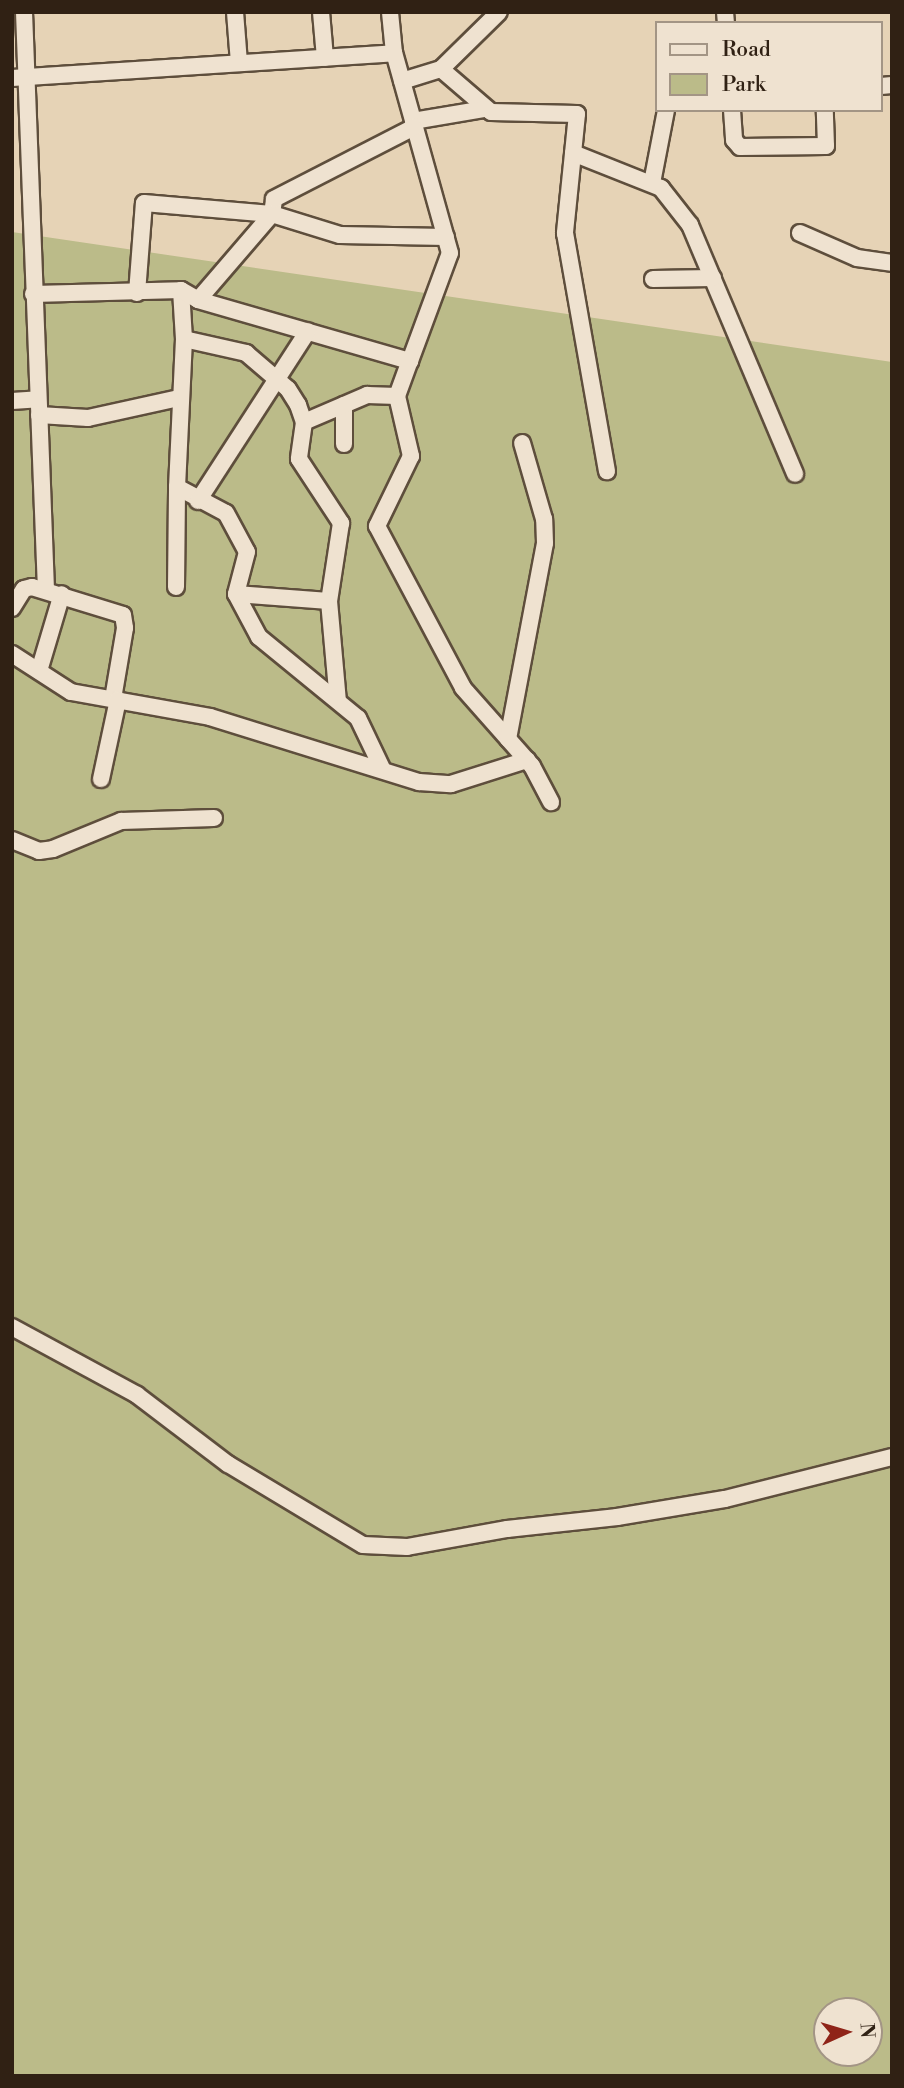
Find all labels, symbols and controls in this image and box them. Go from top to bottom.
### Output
legend [656,21,883,112]
text: Road [722,37,771,63]
text: Park [722,72,766,98]
north arrow [813,1997,883,2067]
text: N [854,2022,879,2039]

